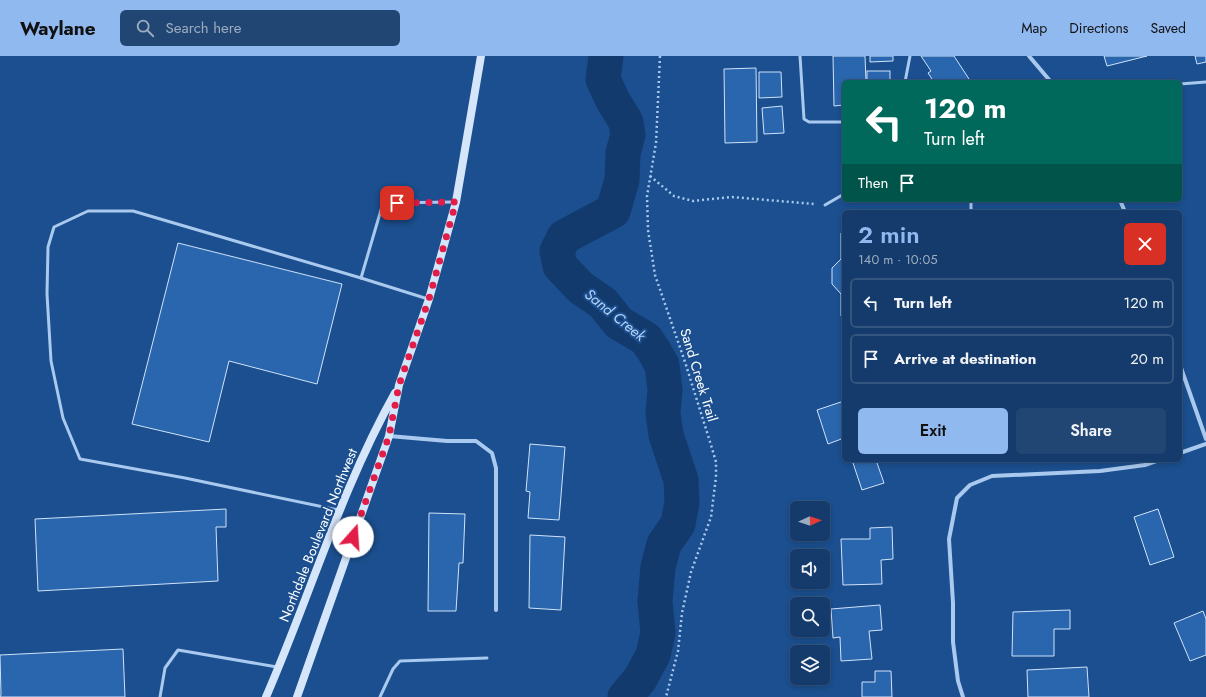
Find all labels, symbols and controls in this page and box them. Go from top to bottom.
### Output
search box [120,10,400,46]
text: Waylane [20,15,96,42]
icon: search [134,17,156,39]
text: Search here [166,17,241,39]
text: Map [1021,18,1047,38]
text: Directions [1069,18,1129,38]
text: Saved [1151,18,1186,38]
text: 120 m [924,88,1007,129]
icon: left [858,96,910,148]
text: Turn left [924,126,984,152]
text: Then [858,172,888,194]
icon: arrive [896,172,918,194]
pin [380,186,414,220]
icon: arrive [386,192,408,214]
text: 2 min [858,217,920,252]
button: close [1124,223,1166,265]
text: 140 m · 10:05 [858,250,938,269]
water label: Sand Creek [580,284,651,347]
icon: left [860,292,882,314]
text: Turn left [894,292,952,314]
text: 120 m [1124,292,1164,314]
street label: Sand Creek Trail [675,326,723,424]
icon: arrive [860,348,882,370]
text: Arrive at destination [894,348,1036,370]
text: 20 m [1130,348,1164,370]
button: Exit [858,408,1008,454]
button: Share [1016,408,1166,454]
street label: Northdale Boulevard Northwest [274,445,362,625]
north arrow [790,501,830,541]
map controls [790,501,830,685]
position arrow [332,516,374,558]
button: sound [790,549,830,589]
button: search [790,597,830,637]
button: layers [790,645,830,685]

